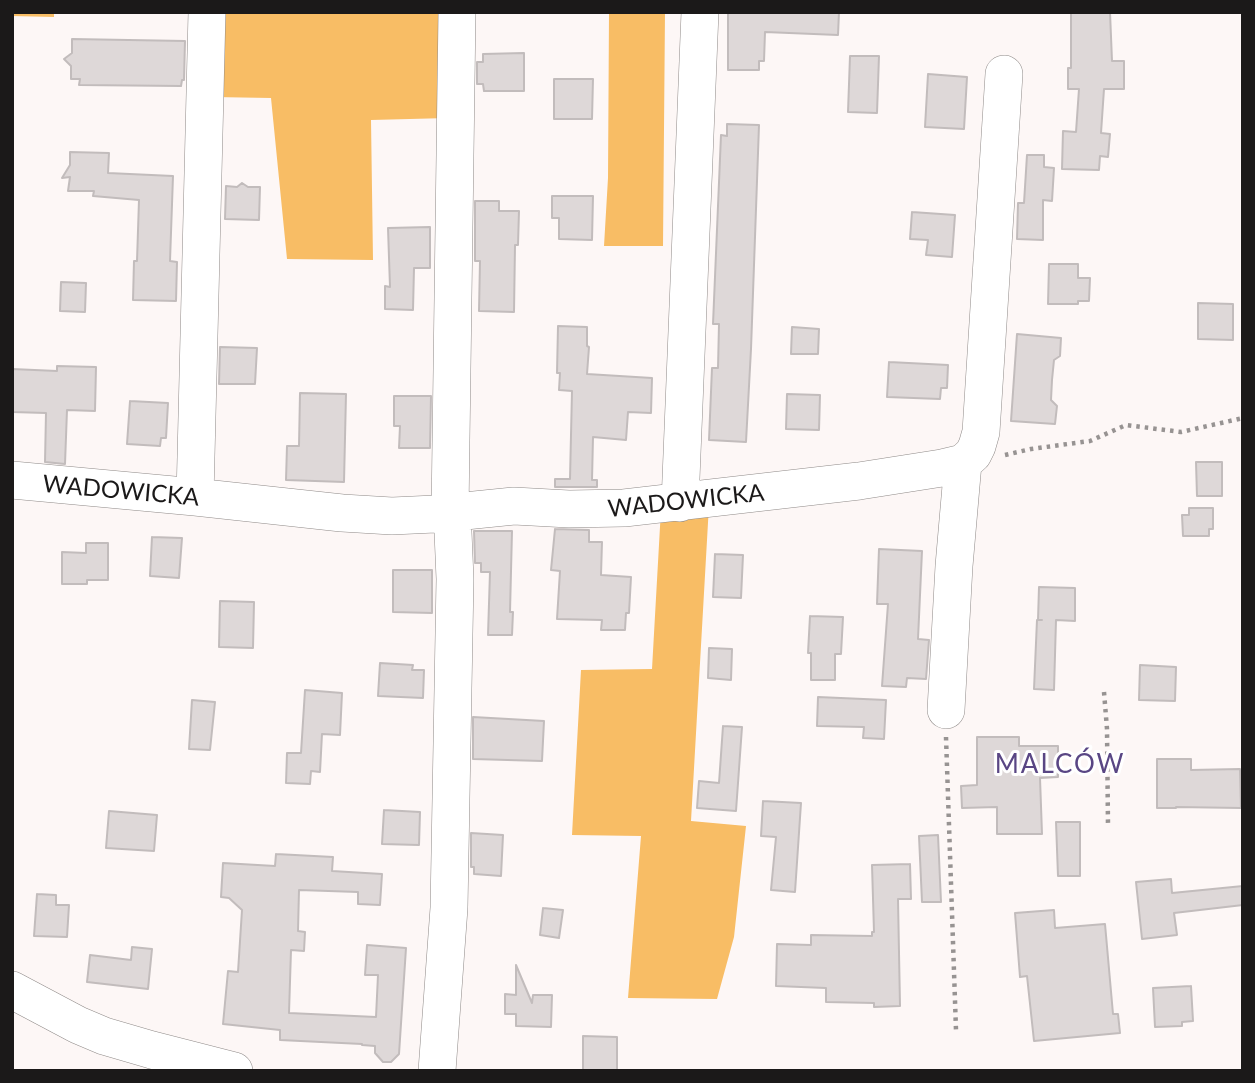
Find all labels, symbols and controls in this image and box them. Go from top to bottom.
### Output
street label: WADOWICKA [42,470,200,512]
street label: WADOWICKA [606,478,766,524]
district label: MALCÓW [995,749,1125,781]

